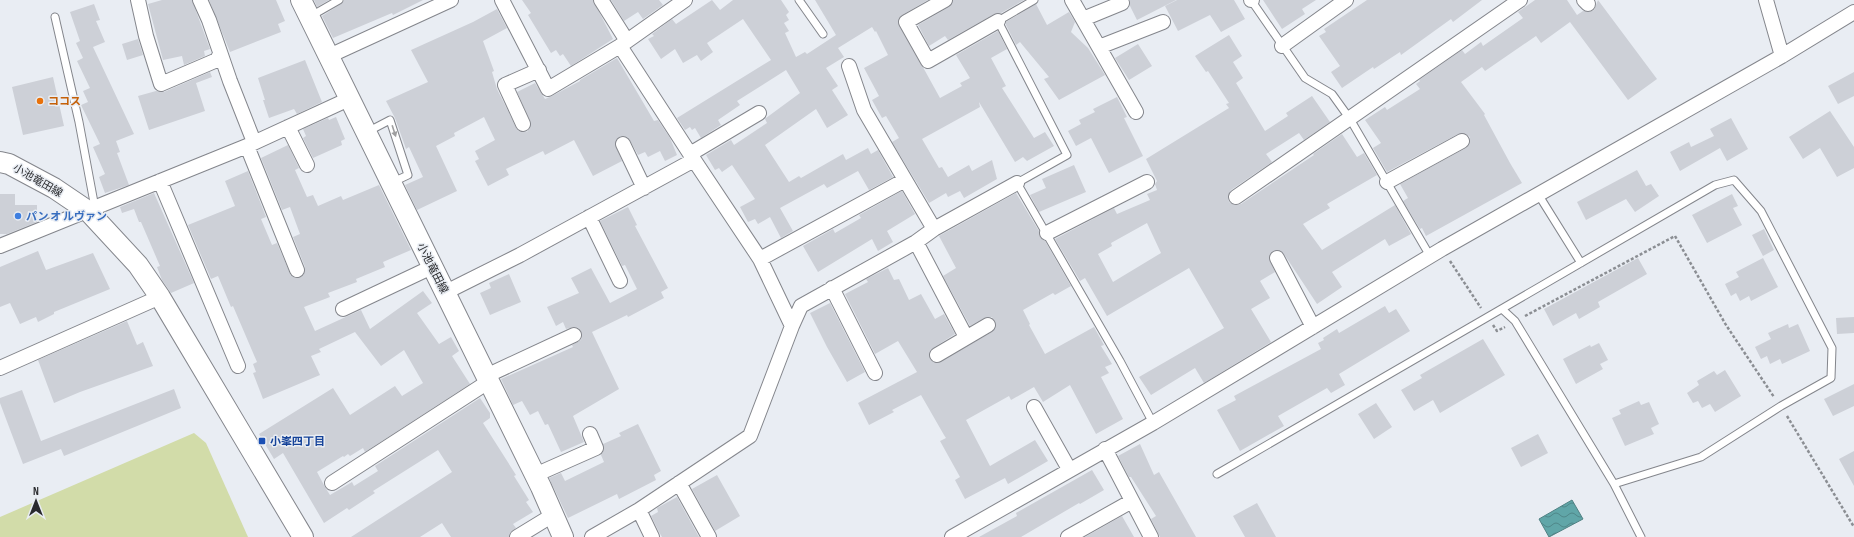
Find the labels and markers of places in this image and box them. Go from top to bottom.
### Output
place label: ココス [48,95,81,108]
marker: ココス [35,96,45,106]
place label: パン オ ルヴァン [26,210,107,223]
marker: パン オ ルヴァン [13,211,23,221]
place label: 小峯四丁目 [270,435,325,448]
marker: 小峯四丁目 [257,436,267,446]

